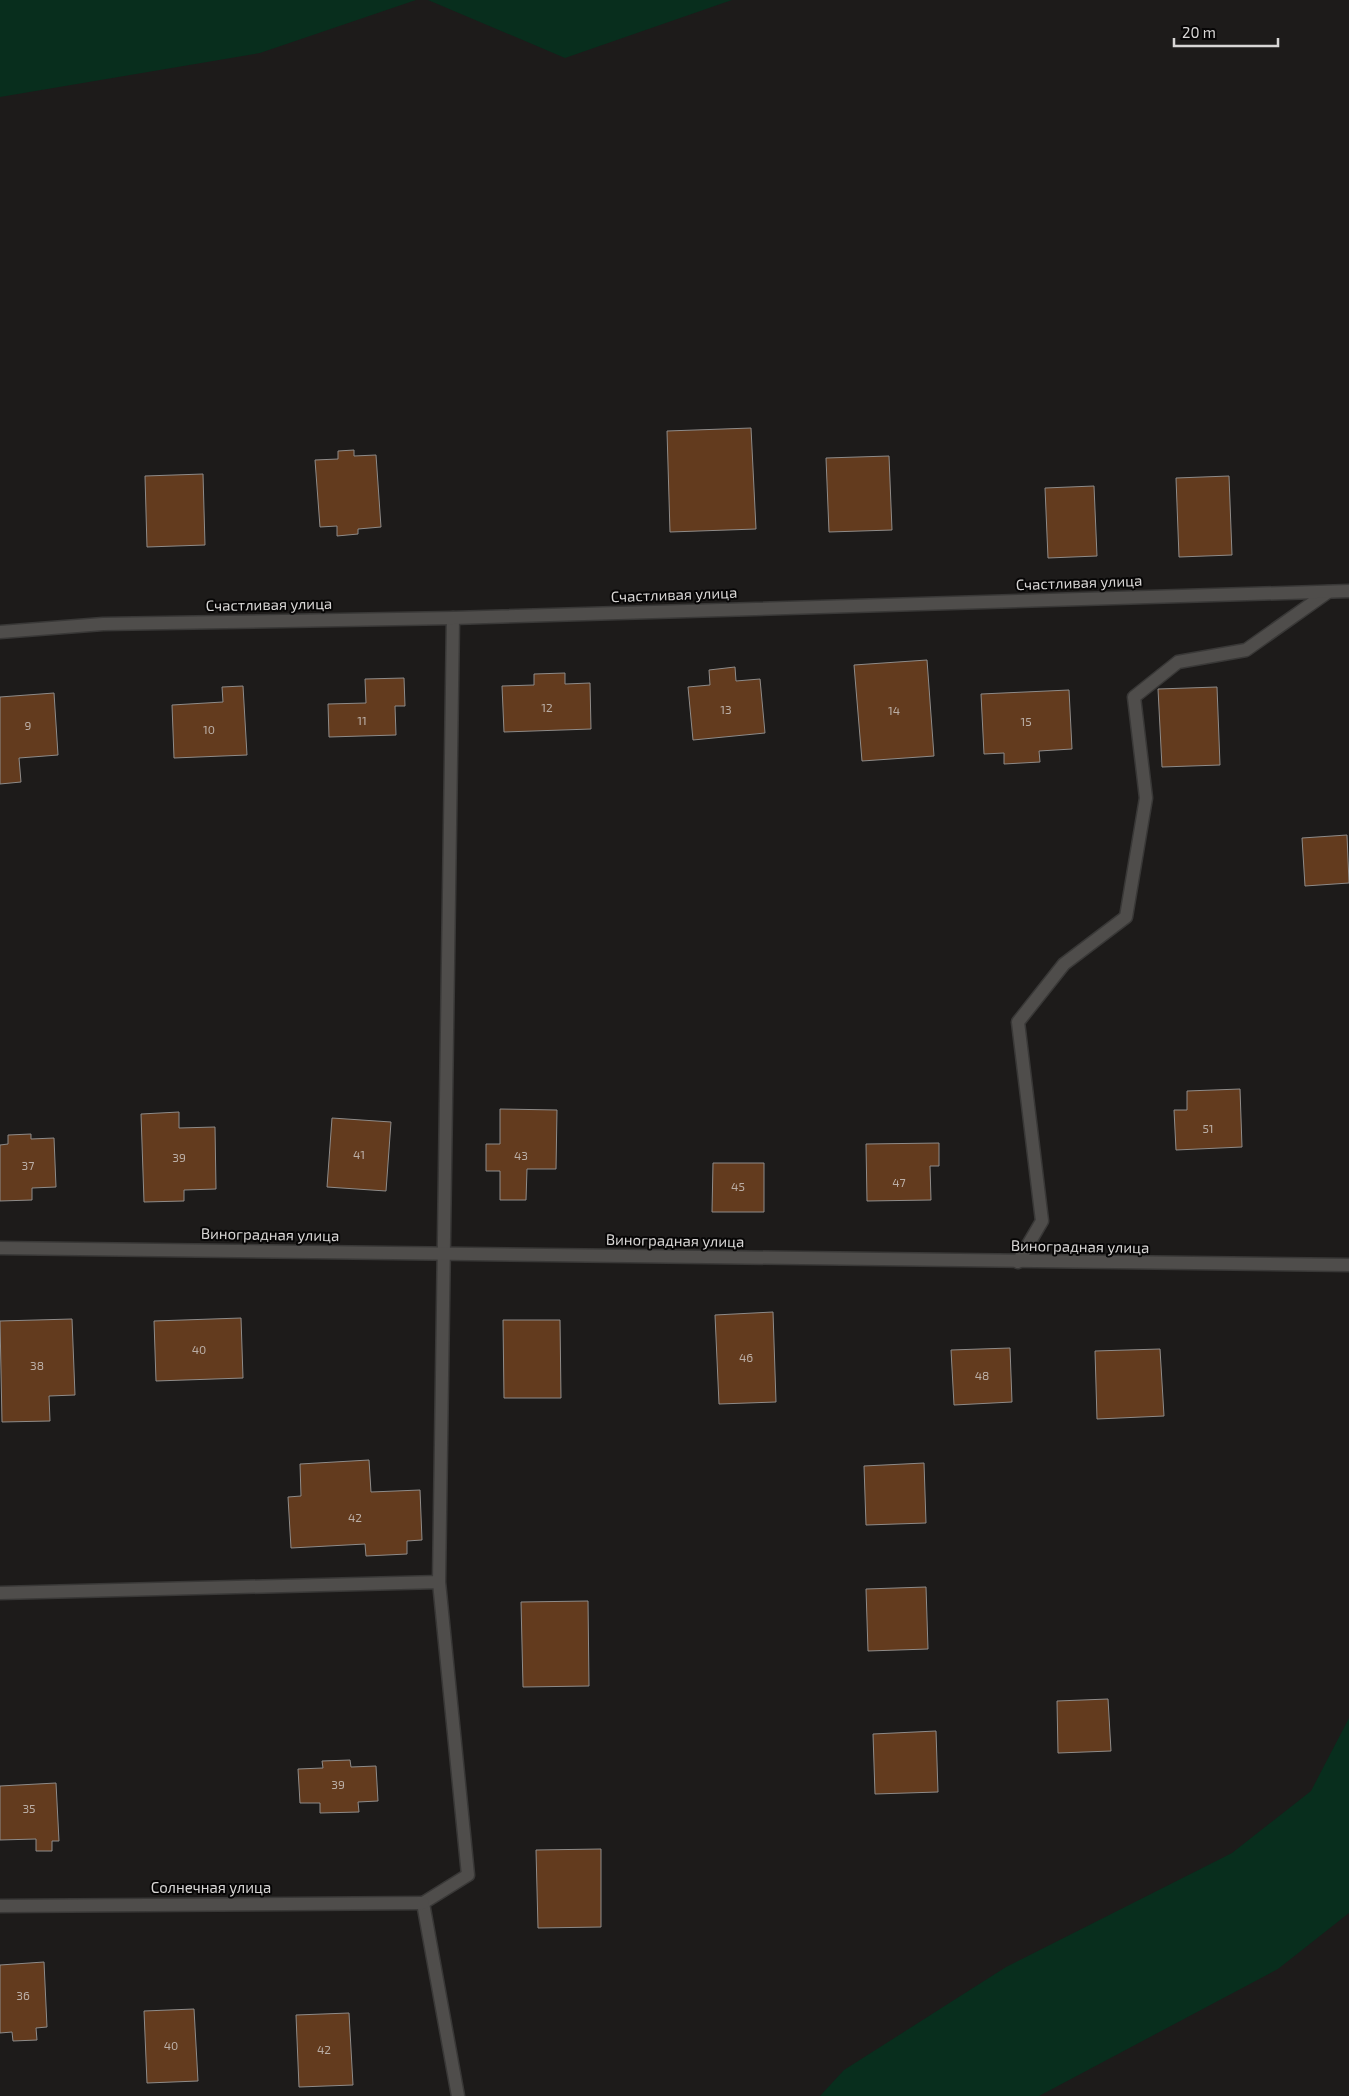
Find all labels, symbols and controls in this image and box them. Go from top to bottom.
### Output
scale bar [1174,15,1278,47]
text: 20 m [1182,23,1216,41]
street label: Счастливая улица [1015,571,1143,594]
street label: Счастливая улица [610,583,738,606]
street label: Счастливая улица [206,594,332,615]
house number: 12 [541,700,553,714]
house number: 13 [720,702,732,716]
house number: 14 [888,703,900,717]
house number: 11 [357,713,367,727]
house number: 15 [1020,714,1032,728]
house number: 9 [25,718,32,732]
house number: 10 [203,722,215,736]
house number: 51 [1202,1121,1214,1135]
house number: 41 [353,1147,365,1161]
house number: 43 [514,1148,528,1162]
house number: 39 [172,1150,186,1164]
house number: 37 [22,1158,34,1172]
house number: 47 [892,1175,906,1189]
house number: 45 [731,1179,745,1193]
street label: Виноградная улица [201,1224,339,1245]
street label: Виноградная улица [606,1230,744,1251]
street label: Виноградная улица [1011,1236,1149,1257]
house number: 40 [192,1342,206,1356]
house number: 46 [739,1350,753,1364]
house number: 38 [30,1358,44,1372]
house number: 48 [975,1368,989,1382]
house number: 42 [348,1510,362,1524]
house number: 39 [331,1777,345,1791]
house number: 35 [22,1801,36,1815]
street label: Солнечная улица [151,1878,271,1897]
house number: 36 [16,1988,30,2002]
house number: 40 [164,2038,178,2052]
house number: 42 [317,2042,331,2056]

